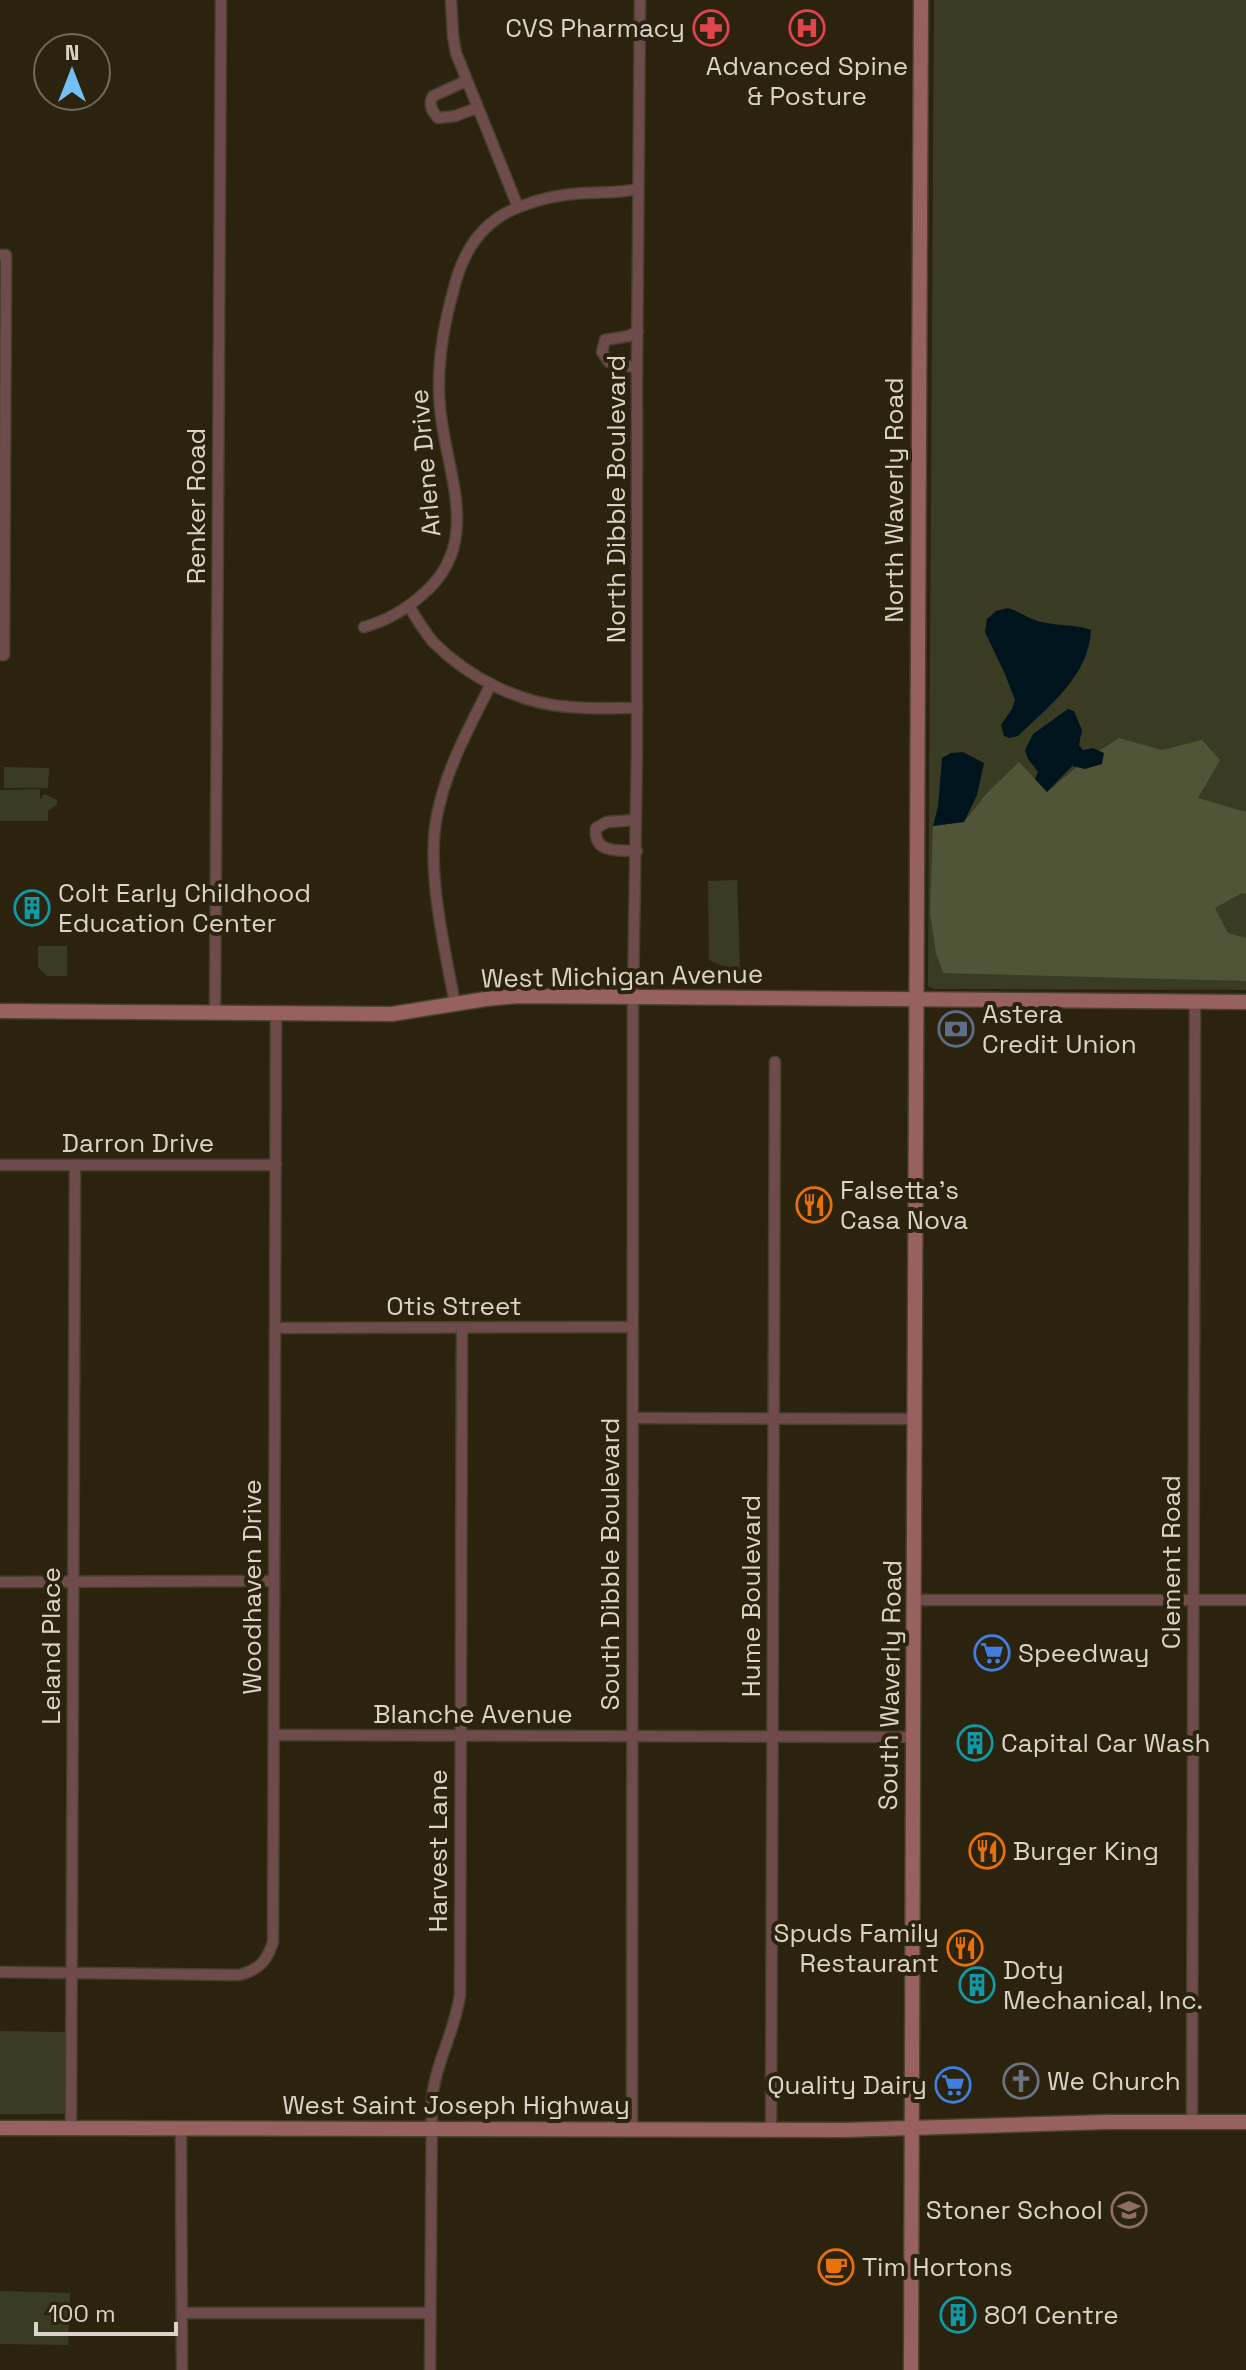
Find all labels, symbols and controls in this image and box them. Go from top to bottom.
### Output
pharmacy icon: CVS Pharmacy [692,9,730,47]
hospital icon: Advanced Spine & Posture [788,9,826,47]
place label: CVS Pharmacy [505,11,685,45]
north arrow [32,32,112,112]
text: N [65,38,79,66]
place label: Advanced Spine & Posture [706,49,908,113]
street label: North Dibble Boulevard [599,355,633,643]
street label: North Waverly Road [877,377,911,623]
street label: Arlene Drive [402,388,448,538]
street label: Renker Road [179,428,213,584]
place label: Colt Early Childhood Education Center [58,876,311,940]
building icon: Colt Early Childhood Education Center [13,889,51,927]
street label: West Michigan Avenue [481,957,763,995]
place label: Astera Credit Union [982,997,1137,1061]
bank icon: Astera Credit Union [937,1010,975,1048]
street label: Darron Drive [62,1126,214,1160]
place label: Falsetta's Casa Nova [840,1173,968,1237]
restaurant icon: Falsetta's Casa Nova [795,1186,833,1224]
street label: Otis Street [386,1289,522,1323]
street label: South Dibble Boulevard [593,1417,627,1711]
street label: Clement Road [1154,1475,1188,1649]
street label: Woodhaven Drive [235,1479,269,1695]
street label: Hume Boulevard [734,1495,768,1697]
street label: South Waverly Road [871,1559,909,1811]
street label: Leland Place [34,1567,68,1725]
supermarket icon: Speedway [973,1634,1011,1672]
place label: Speedway [1018,1636,1149,1670]
street label: Blanche Avenue [373,1697,573,1731]
building icon: Capital Car Wash [956,1724,994,1762]
place label: Capital Car Wash [1001,1726,1211,1760]
street label: Harvest Lane [421,1769,455,1933]
restaurant icon: Burger King [968,1832,1006,1870]
place label: Burger King [1013,1834,1159,1868]
place label: Spuds Family Restaurant [773,1916,939,1980]
restaurant icon: Spuds Family Restaurant [946,1929,984,1967]
place label: Doty Mechanical, Inc. [1003,1953,1203,2017]
building icon: Doty Mechanical, Inc. [958,1966,996,2004]
church icon: We Church [1002,2062,1040,2100]
place label: We Church [1047,2064,1181,2098]
supermarket icon: Quality Dairy [934,2066,972,2104]
place label: Quality Dairy [767,2068,927,2102]
street label: West Saint Joseph Highway [282,2088,630,2122]
school or university icon: Stoner School [1110,2191,1148,2229]
place label: Stoner School [926,2193,1103,2227]
cafe icon: Tim Hortons [817,2248,855,2286]
place label: Tim Hortons [862,2250,1013,2284]
scale bar [36,2286,176,2336]
building icon: 801 Centre [939,2296,977,2334]
text: 100 m [48,2298,116,2329]
place label: 801 Centre [984,2298,1119,2332]

